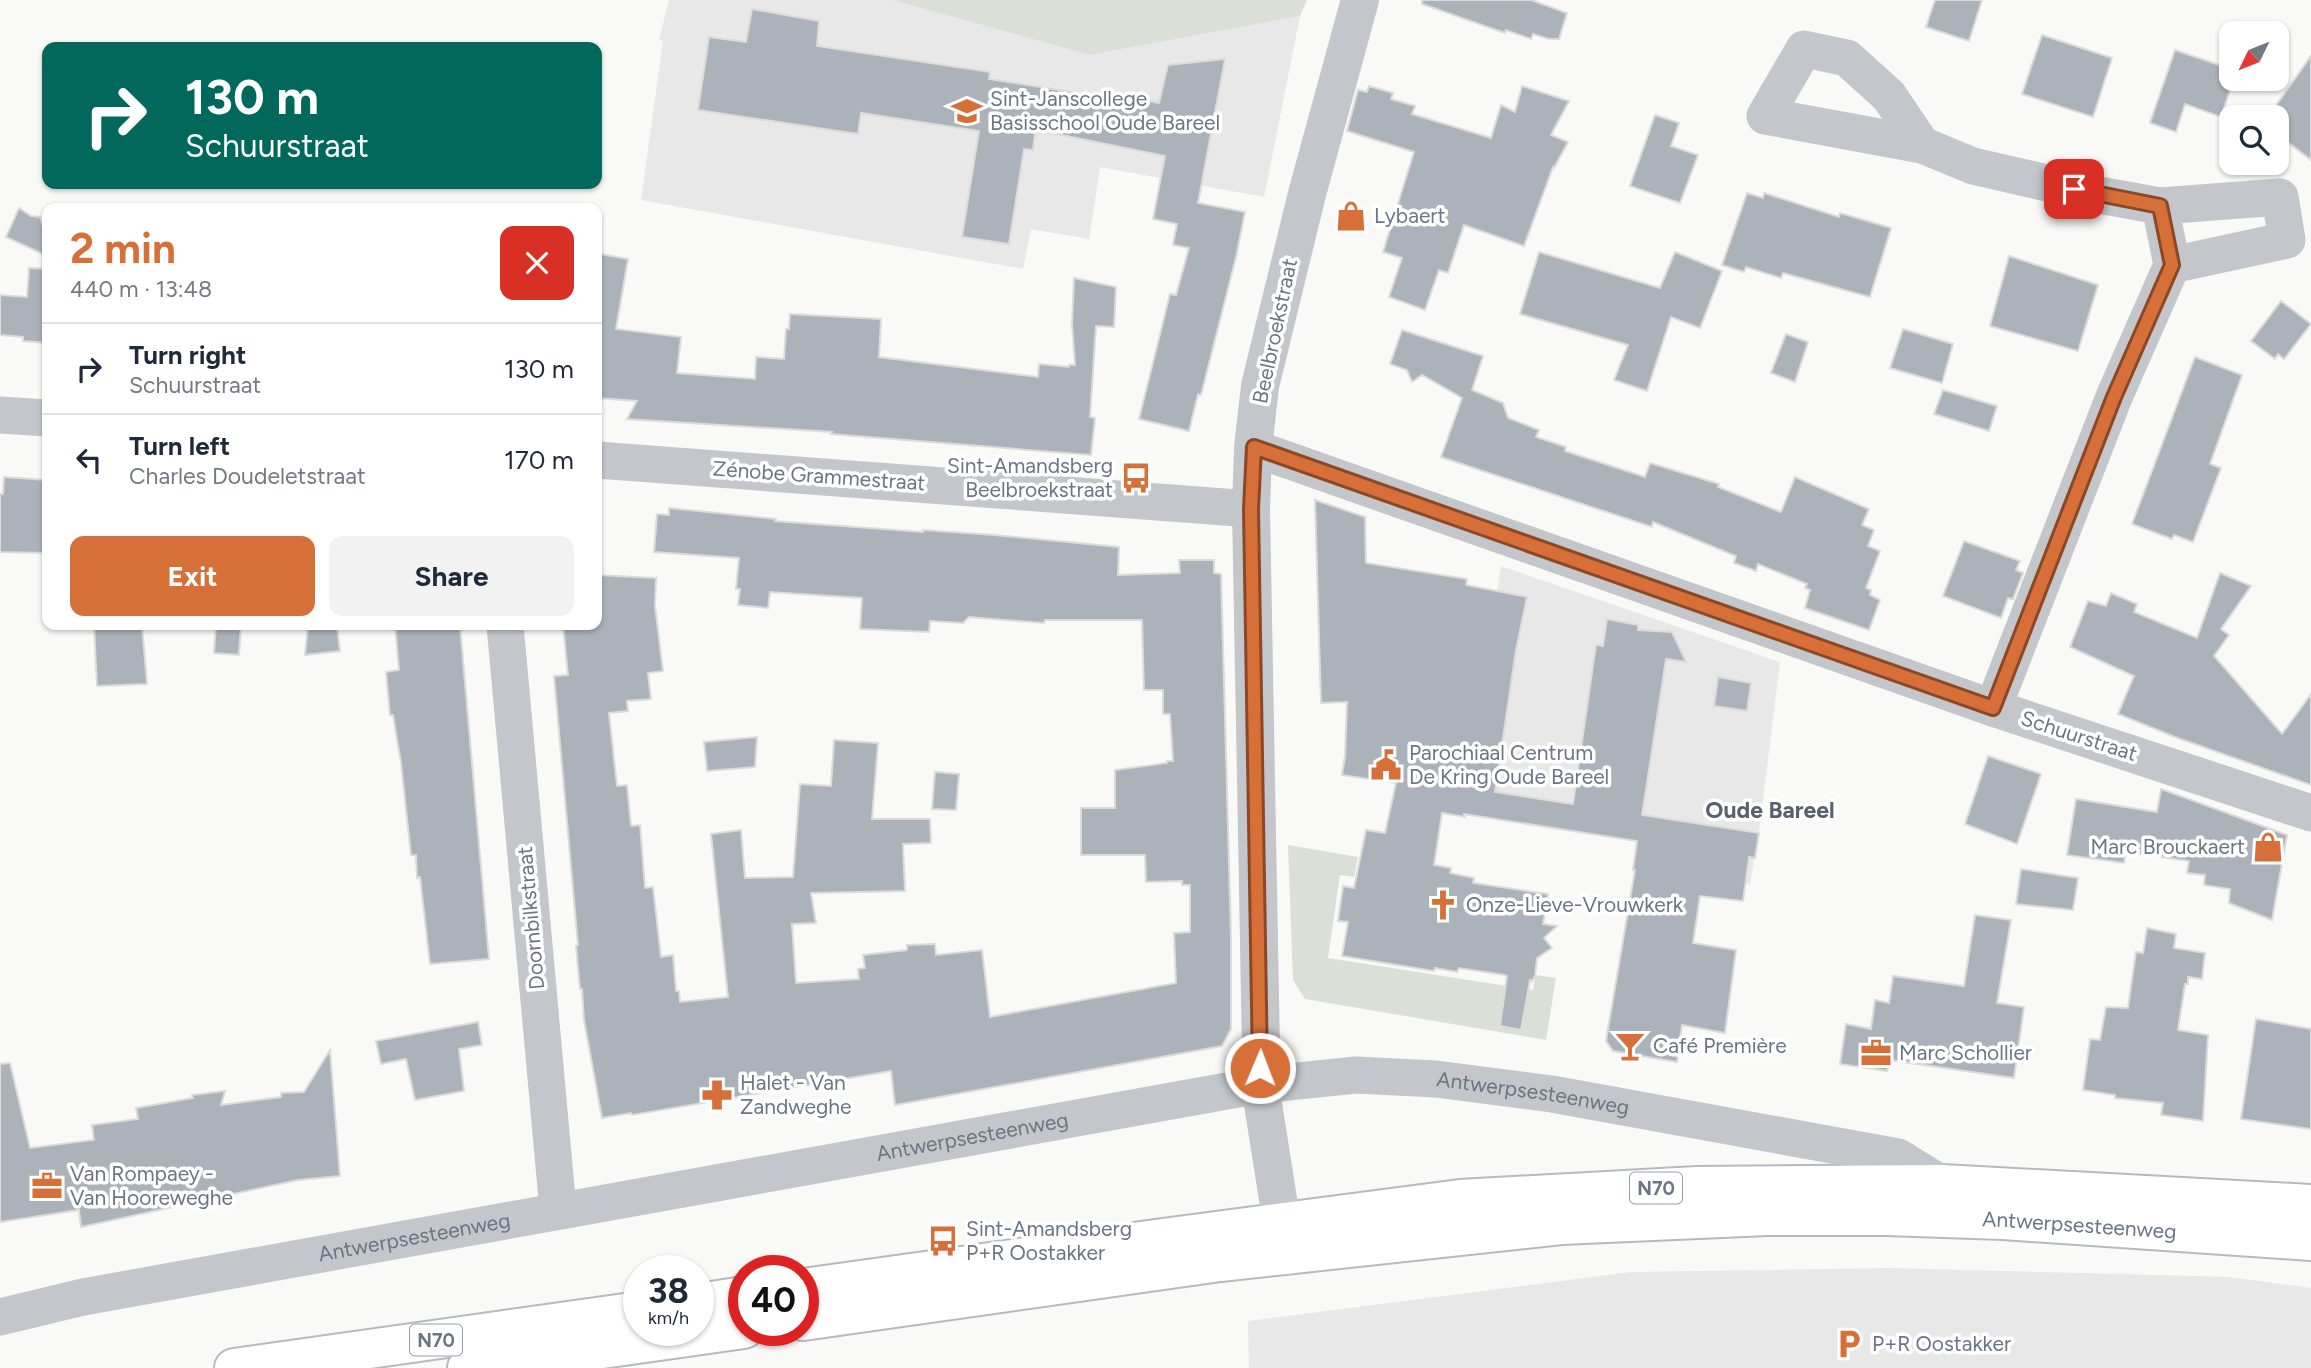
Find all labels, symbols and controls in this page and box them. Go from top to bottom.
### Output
north arrow [2219,21,2289,91]
map controls [2219,21,2289,175]
text: 130 m [185,67,319,126]
icon: right [70,70,161,161]
place label: Sint-Janscollege Basisschool Oude Bareel [990,86,1220,135]
school or university icon: Sint-Janscollege Basisschool Oude Bareel [950,94,984,128]
button: search [2219,105,2289,175]
text: Schuurstraat [185,127,369,165]
pin [2044,159,2104,219]
icon: arrive [2055,170,2093,208]
shop icon: Lybaert [1334,199,1368,233]
place label: Lybaert [1374,203,1445,228]
text: 2 min [70,223,176,274]
button: close [500,226,574,300]
street label: Beelbroekstraat [1247,256,1302,406]
text: 440 m · 13:48 [70,275,212,303]
text: Turn right [129,339,246,371]
icon: right [70,350,108,388]
text: 130 m [504,353,574,385]
text: Schuurstraat [129,371,261,399]
text: Turn left [129,430,230,462]
icon: left [70,441,108,479]
text: 170 m [504,444,574,476]
place label: Sint-Amandsberg Beelbroekstraat [947,453,1113,502]
street label: Zénobe Grammestraat [712,456,926,495]
bus stop icon: Sint-Amandsberg Beelbroekstraat [1119,461,1153,495]
text: Charles Doudeletstraat [129,462,366,490]
button: Exit [70,536,315,616]
button: Share [329,536,574,616]
street label: Schuurstraat [2018,705,2140,766]
place label: Parochiaal Centrum De Kring Oude Bareel [1409,740,1609,789]
public building icon: Parochiaal Centrum De Kring Oude Bareel [1369,748,1403,782]
district label: Oude Bareel [1705,796,1835,824]
shop icon: Marc Brouckaert [2251,830,2285,864]
place label: Marc Brouckaert [2091,834,2245,859]
street label: Doornbilkstraat [512,845,549,991]
church icon: Onze-Lieve-Vrouwkerk [1426,888,1460,922]
place label: Onze-Lieve-Vrouwkerk [1466,892,1684,917]
bar icon: Café Première [1613,1029,1647,1063]
position arrow [1223,1031,1297,1105]
place label: Café Première [1653,1033,1787,1058]
office icon: Marc Schollier [1859,1036,1893,1070]
place label: Marc Schollier [1899,1040,2032,1065]
street label: Antwerpsesteenweg [1435,1066,1631,1120]
place label: Halet - Van Zandweghe [740,1070,851,1119]
pharmacy icon: Halet - Van Zandweghe [700,1078,734,1112]
street label: Antwerpsesteenweg [874,1107,1070,1166]
place label: Van Rompaey - Van Hooreweghe [70,1161,233,1210]
office icon: Van Rompaey - Van Hooreweghe [30,1169,64,1203]
road number: N70 [1630,1172,1682,1204]
street label: Antwerpsesteenweg [1982,1206,2177,1244]
street label: Antwerpsesteenweg [316,1207,512,1266]
place label: Sint-Amandsberg P+R Oostakker [966,1216,1132,1265]
bus stop icon: Sint-Amandsberg P+R Oostakker [926,1224,960,1258]
speed limit sign: 40 [728,1255,819,1346]
text: 38 [648,1270,689,1312]
text: km/h [648,1307,689,1329]
road number: N70 [410,1324,462,1356]
parking icon: P+R Oostakker [1832,1327,1866,1361]
place label: P+R Oostakker [1872,1331,2011,1356]

